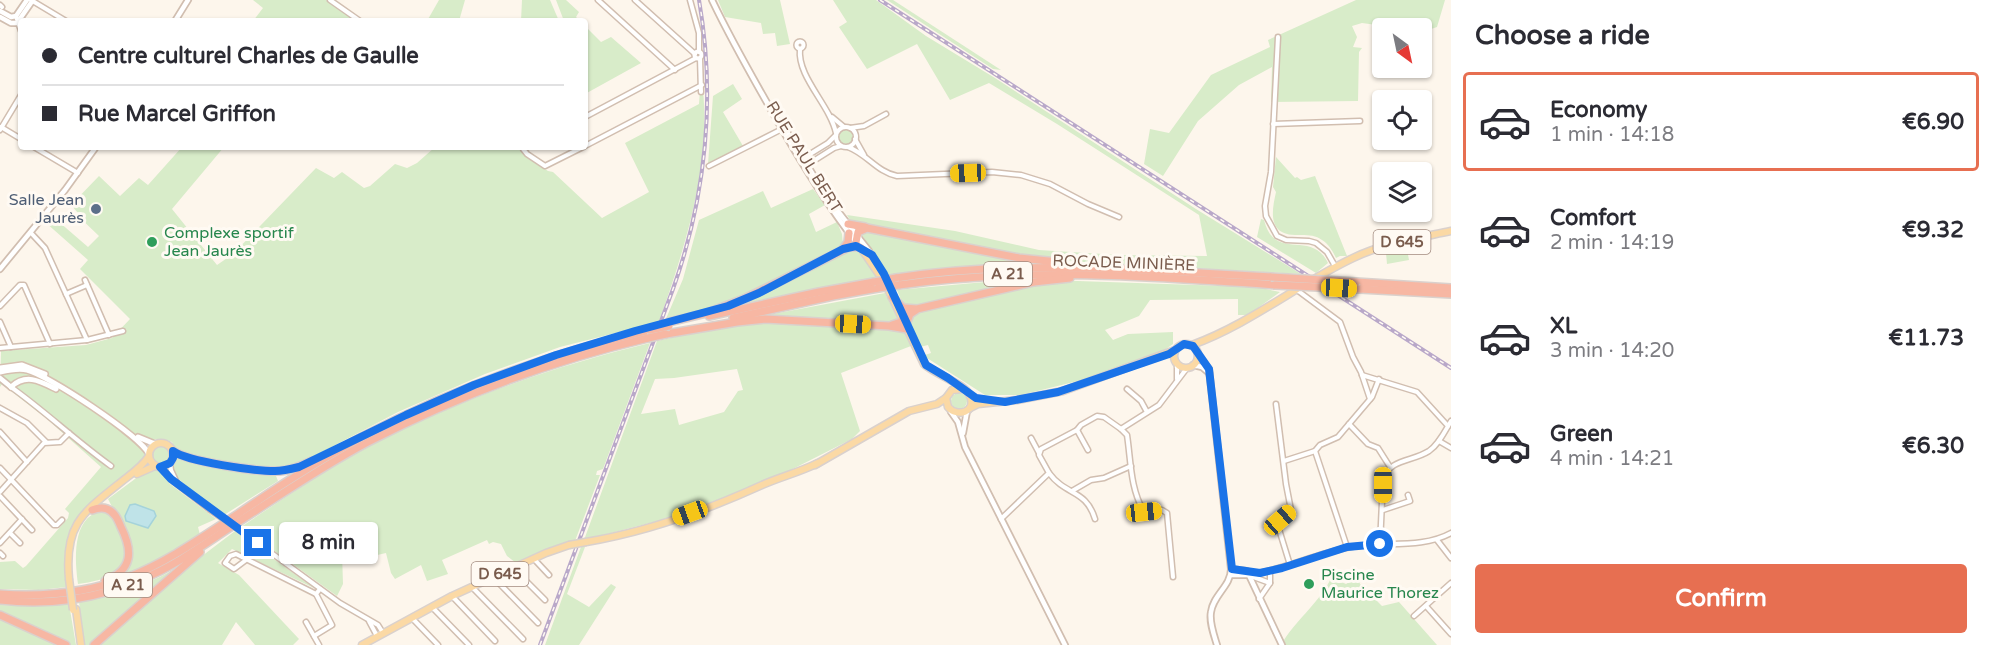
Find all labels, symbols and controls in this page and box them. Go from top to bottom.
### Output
north arrow [1372,18,1432,78]
map controls [1372,18,1432,222]
text: Choose a ride [1475,19,1650,52]
text: Centre culturel Charles de Gaulle [78,43,419,69]
button: locate [1372,90,1432,150]
icon: car [1478,95,1532,149]
text: Economy [1550,97,1647,123]
street label: RUE PAUL BERT [762,98,846,217]
text: Rue Marcel Griffon [78,101,276,127]
text: €6.90 [1902,109,1964,135]
text: 1 min · 14:18 [1550,123,1674,147]
button: layers [1372,162,1432,222]
car [950,163,986,183]
place label: Salle Jean Jaurès [9,190,84,228]
marker: Salle Jean Jaurès [89,202,103,216]
icon: car [1478,203,1532,257]
text: Comfort [1550,205,1636,231]
text: €9.32 [1902,217,1964,243]
place label: Complexe sportif Jean Jaurès [164,223,295,261]
road number: D 645 [1374,230,1430,254]
text: 2 min · 14:19 [1550,231,1674,255]
marker: Complexe sportif Jean Jaurès [145,235,159,249]
street label: ROCADE MINIÈRE [1052,251,1196,275]
road number: A 21 [984,262,1032,286]
car [1321,278,1357,298]
icon: car [1478,311,1532,365]
text: XL [1550,313,1577,339]
car [835,314,871,334]
text: €11.73 [1888,325,1964,351]
text: 3 min · 14:20 [1550,339,1674,363]
icon: car [1478,419,1532,473]
text: Green [1550,421,1613,447]
text: €6.30 [1902,433,1964,459]
text: 4 min · 14:21 [1550,447,1674,471]
car [1374,467,1392,503]
car [670,498,710,528]
car [1125,501,1163,523]
car [1261,501,1299,539]
callout: 8 min [279,522,378,564]
route end [244,529,271,556]
route start [1366,530,1393,557]
text: 8 min [302,531,355,555]
road number: D 645 [472,562,528,586]
button: Confirm [1475,564,1967,633]
place label: Piscine Maurice Thorez [1321,565,1439,603]
road number: A 21 [104,573,152,597]
marker: Piscine Maurice Thorez [1302,577,1316,591]

